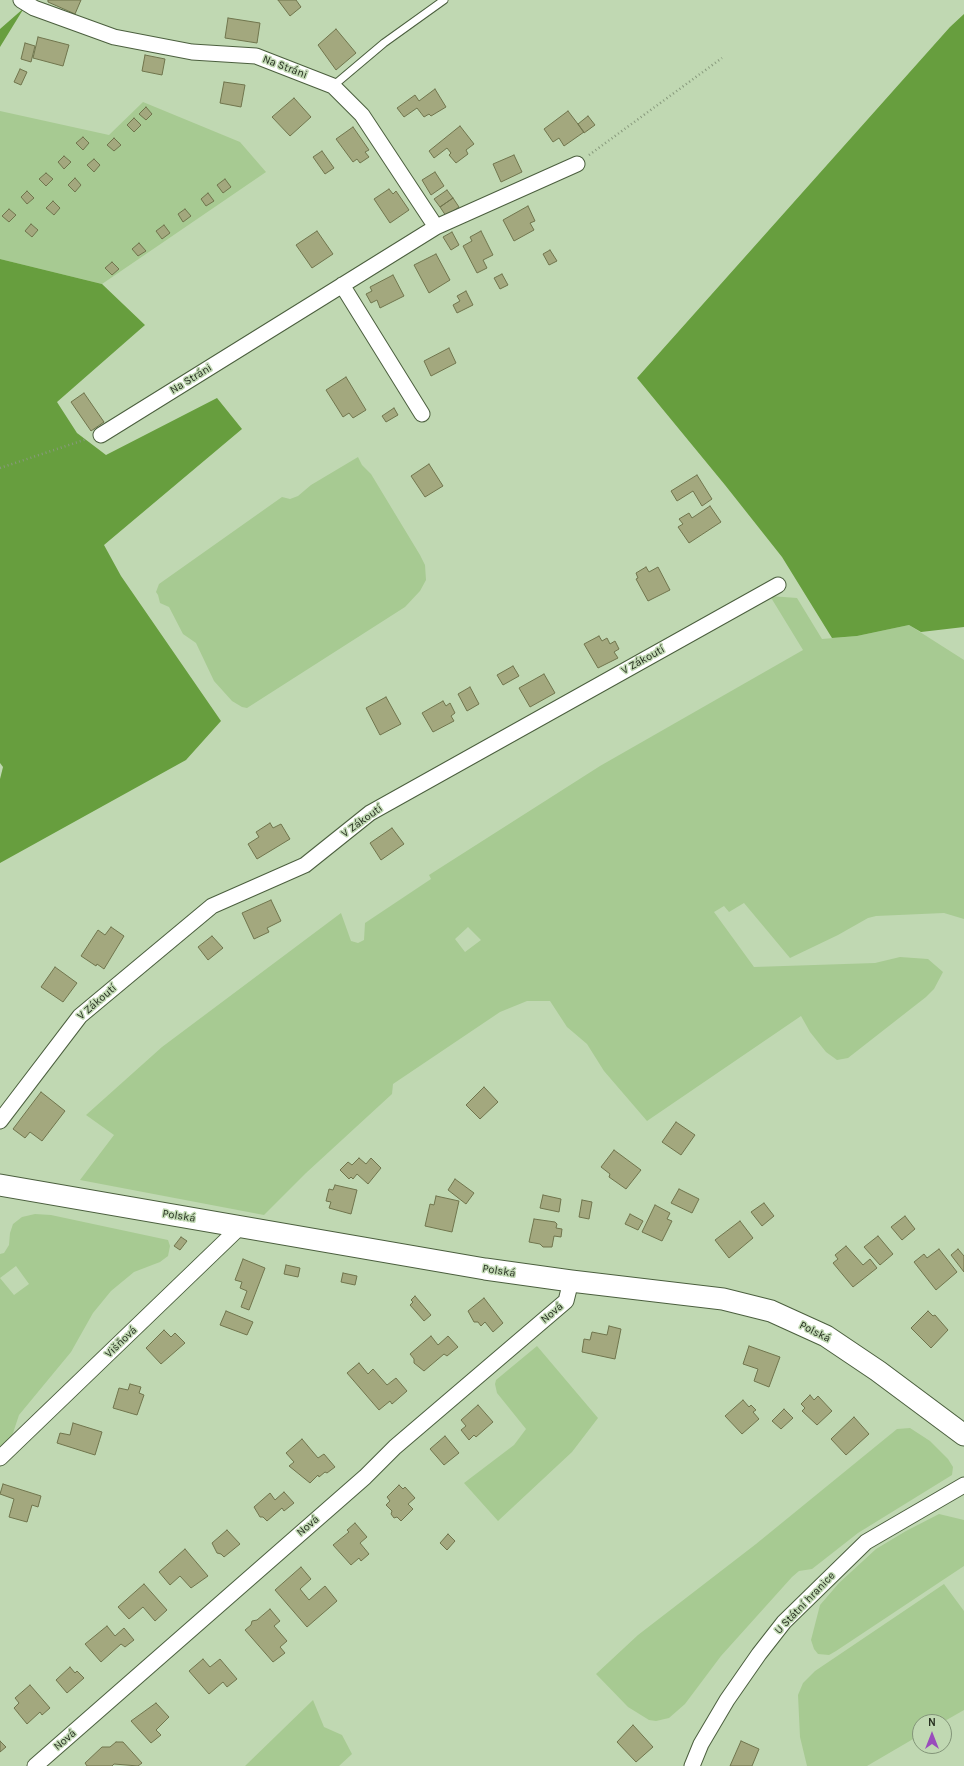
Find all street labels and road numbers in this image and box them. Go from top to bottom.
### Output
street label: Na Stráni [261,52,309,82]
street label: Na Stráni [168,361,214,397]
street label: V Zákoutí [619,643,667,677]
street label: V Zákoutí [339,802,385,840]
street label: V Zákoutí [75,981,119,1023]
street label: Polská [162,1207,196,1225]
street label: Polská [482,1262,516,1280]
street label: Nová [538,1300,566,1326]
street label: Polská [797,1319,833,1345]
street label: Višňová [102,1324,140,1360]
street label: Nová [294,1513,322,1539]
street label: U Státní hranice [772,1569,838,1637]
street label: Nová [51,1727,79,1753]

